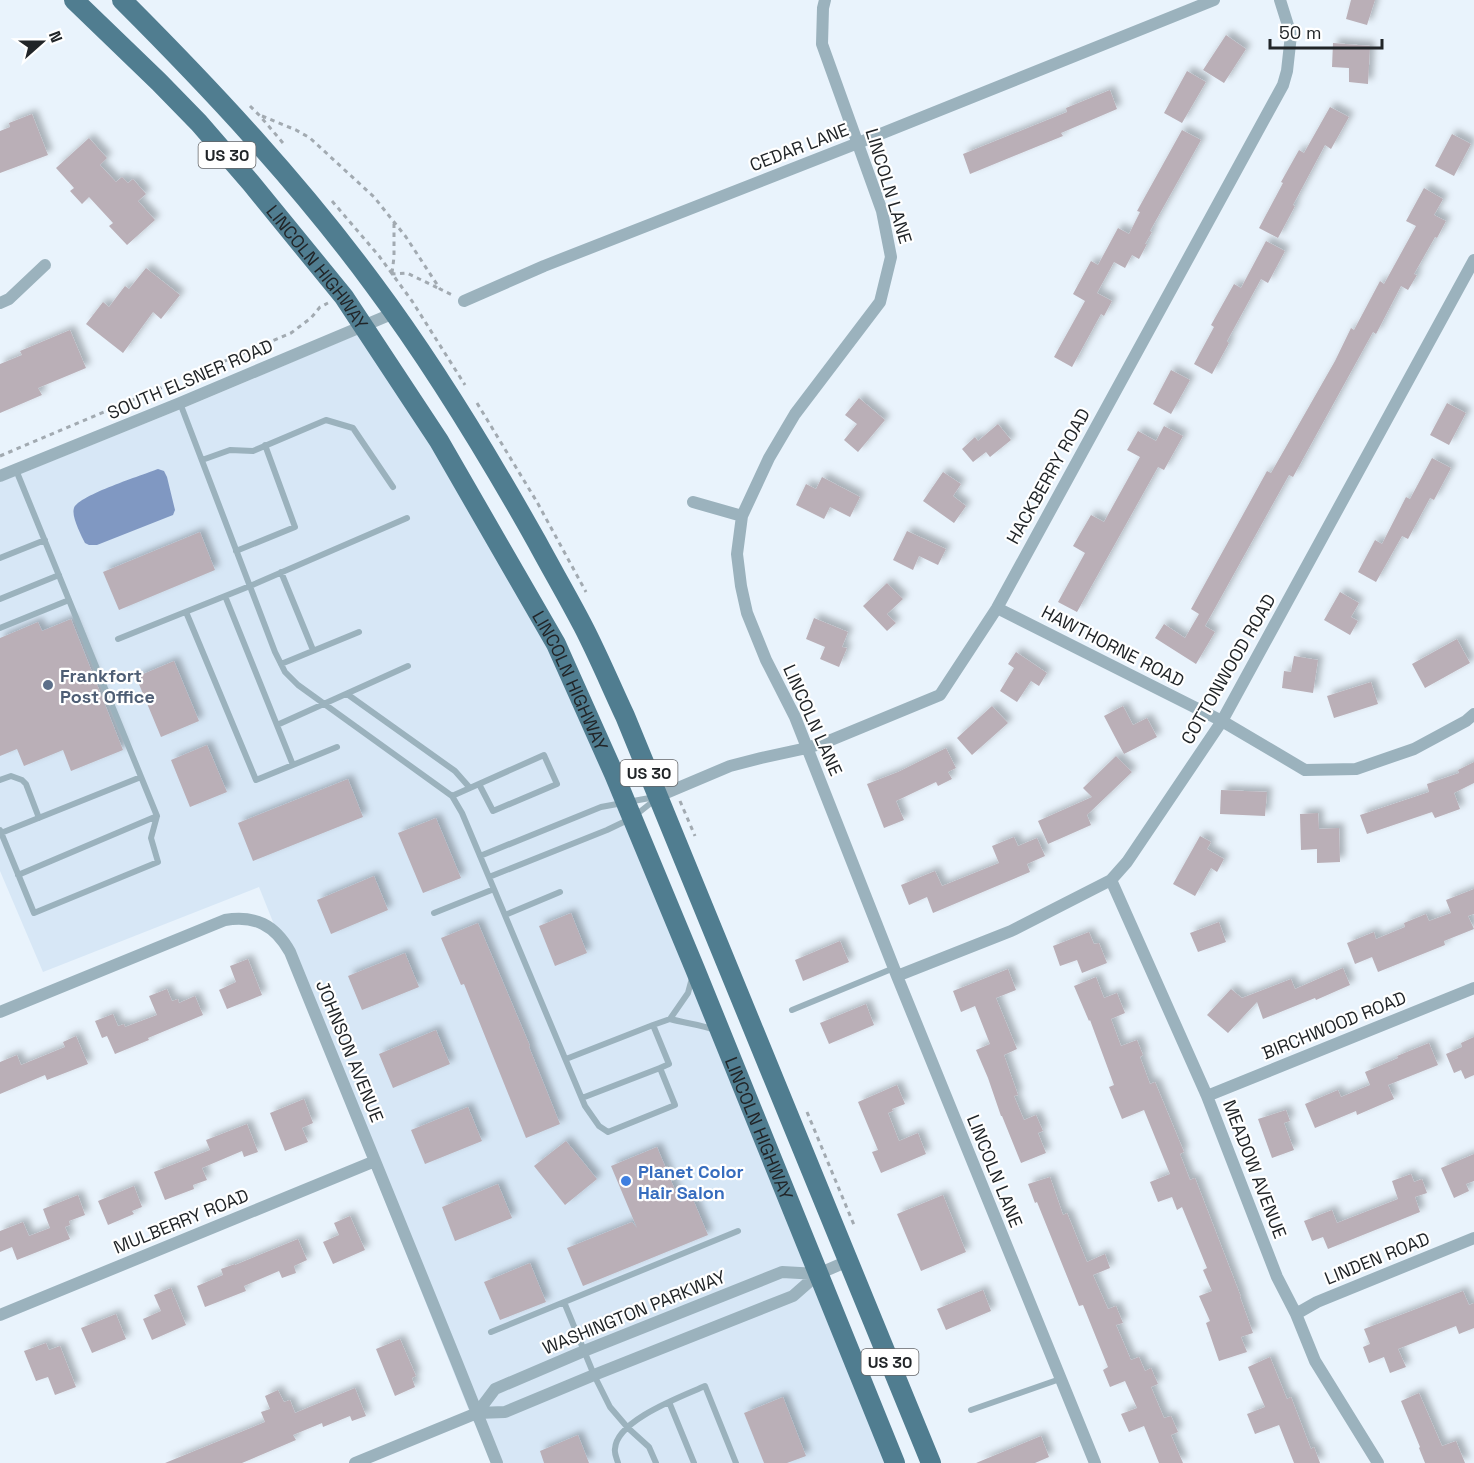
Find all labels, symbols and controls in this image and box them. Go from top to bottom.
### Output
north arrow [12,12,72,72]
scale bar [1270,12,1382,50]
text: 50 m [1279,21,1321,44]
text: N [44,28,67,46]
street label: CEDAR LANE [746,118,852,176]
street label: LINCOLN LANE [861,126,917,246]
road number: US 30 [198,142,256,168]
street label: LINCOLN HIGHWAY [262,200,374,334]
street label: SOUTH ELSNER ROAD [104,334,276,424]
street label: HACKBERRY ROAD [1001,404,1095,548]
street label: COTTONWOOD ROAD [1176,590,1280,748]
street label: HAWTHORNE ROAD [1038,600,1188,692]
street label: LINCOLN HIGHWAY [528,606,614,754]
street label: LINCOLN LANE [778,661,848,779]
place label: Frankfort Post Office [60,664,155,708]
marker: Frankfort Post Office [41,678,55,692]
road number: US 30 [620,760,678,786]
street label: JOHNSON AVENUE [311,977,389,1125]
street label: BIRCHWOOD ROAD [1259,986,1409,1064]
street label: LINCOLN HIGHWAY [720,1053,799,1203]
street label: MEADOW AVENUE [1218,1096,1292,1242]
street label: LINCOLN LANE [962,1111,1028,1231]
place label: Planet Color Hair Salon [638,1160,744,1204]
marker: Planet Color Hair Salon [619,1174,633,1188]
street label: MULBERRY ROAD [110,1183,252,1259]
street label: LINDEN ROAD [1321,1226,1433,1290]
street label: WASHINGTON PARKWAY [539,1265,729,1359]
road number: US 30 [862,1349,918,1375]

